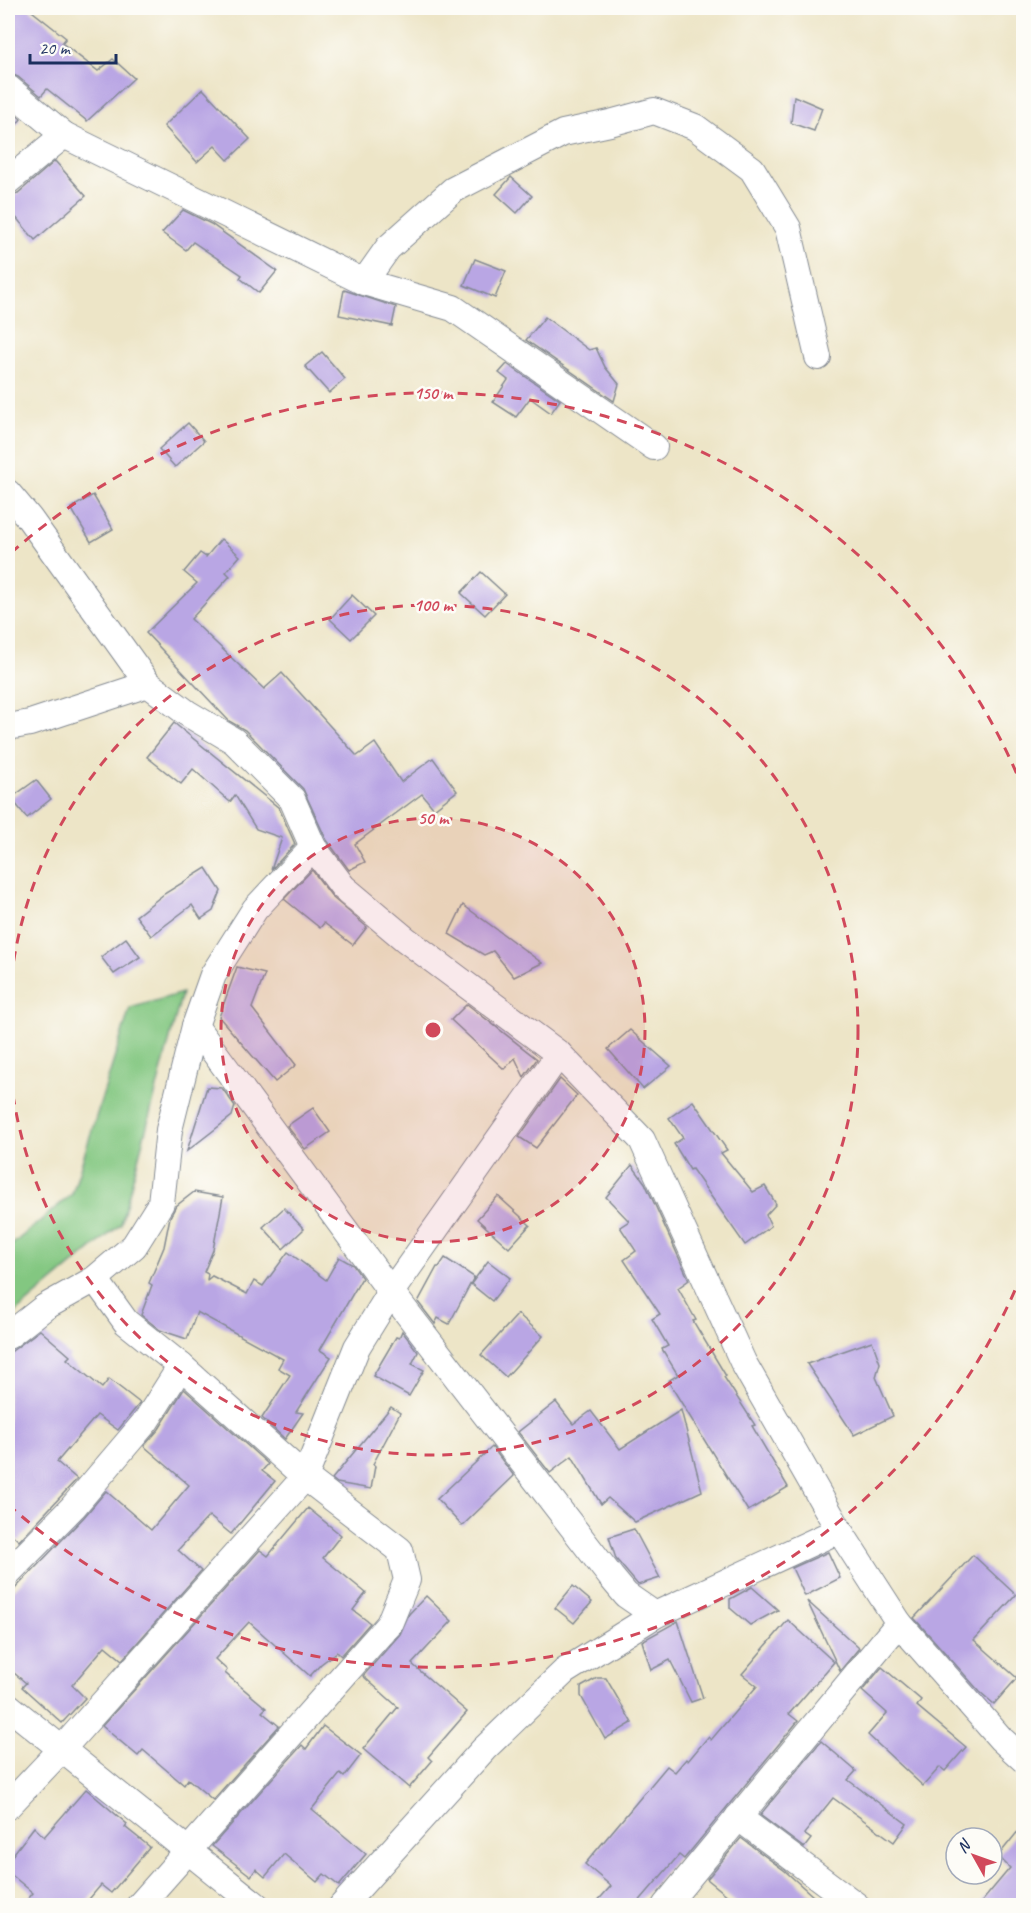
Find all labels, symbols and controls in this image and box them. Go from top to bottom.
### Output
scale bar [30,27,116,65]
text: 20 m [39,37,72,59]
text: 150 m [414,382,454,404]
text: 100 m [414,594,454,616]
text: 50 m [418,807,450,829]
centre of rings [423,1020,443,1040]
north arrow [944,1826,1004,1886]
text: N [952,1834,976,1857]

